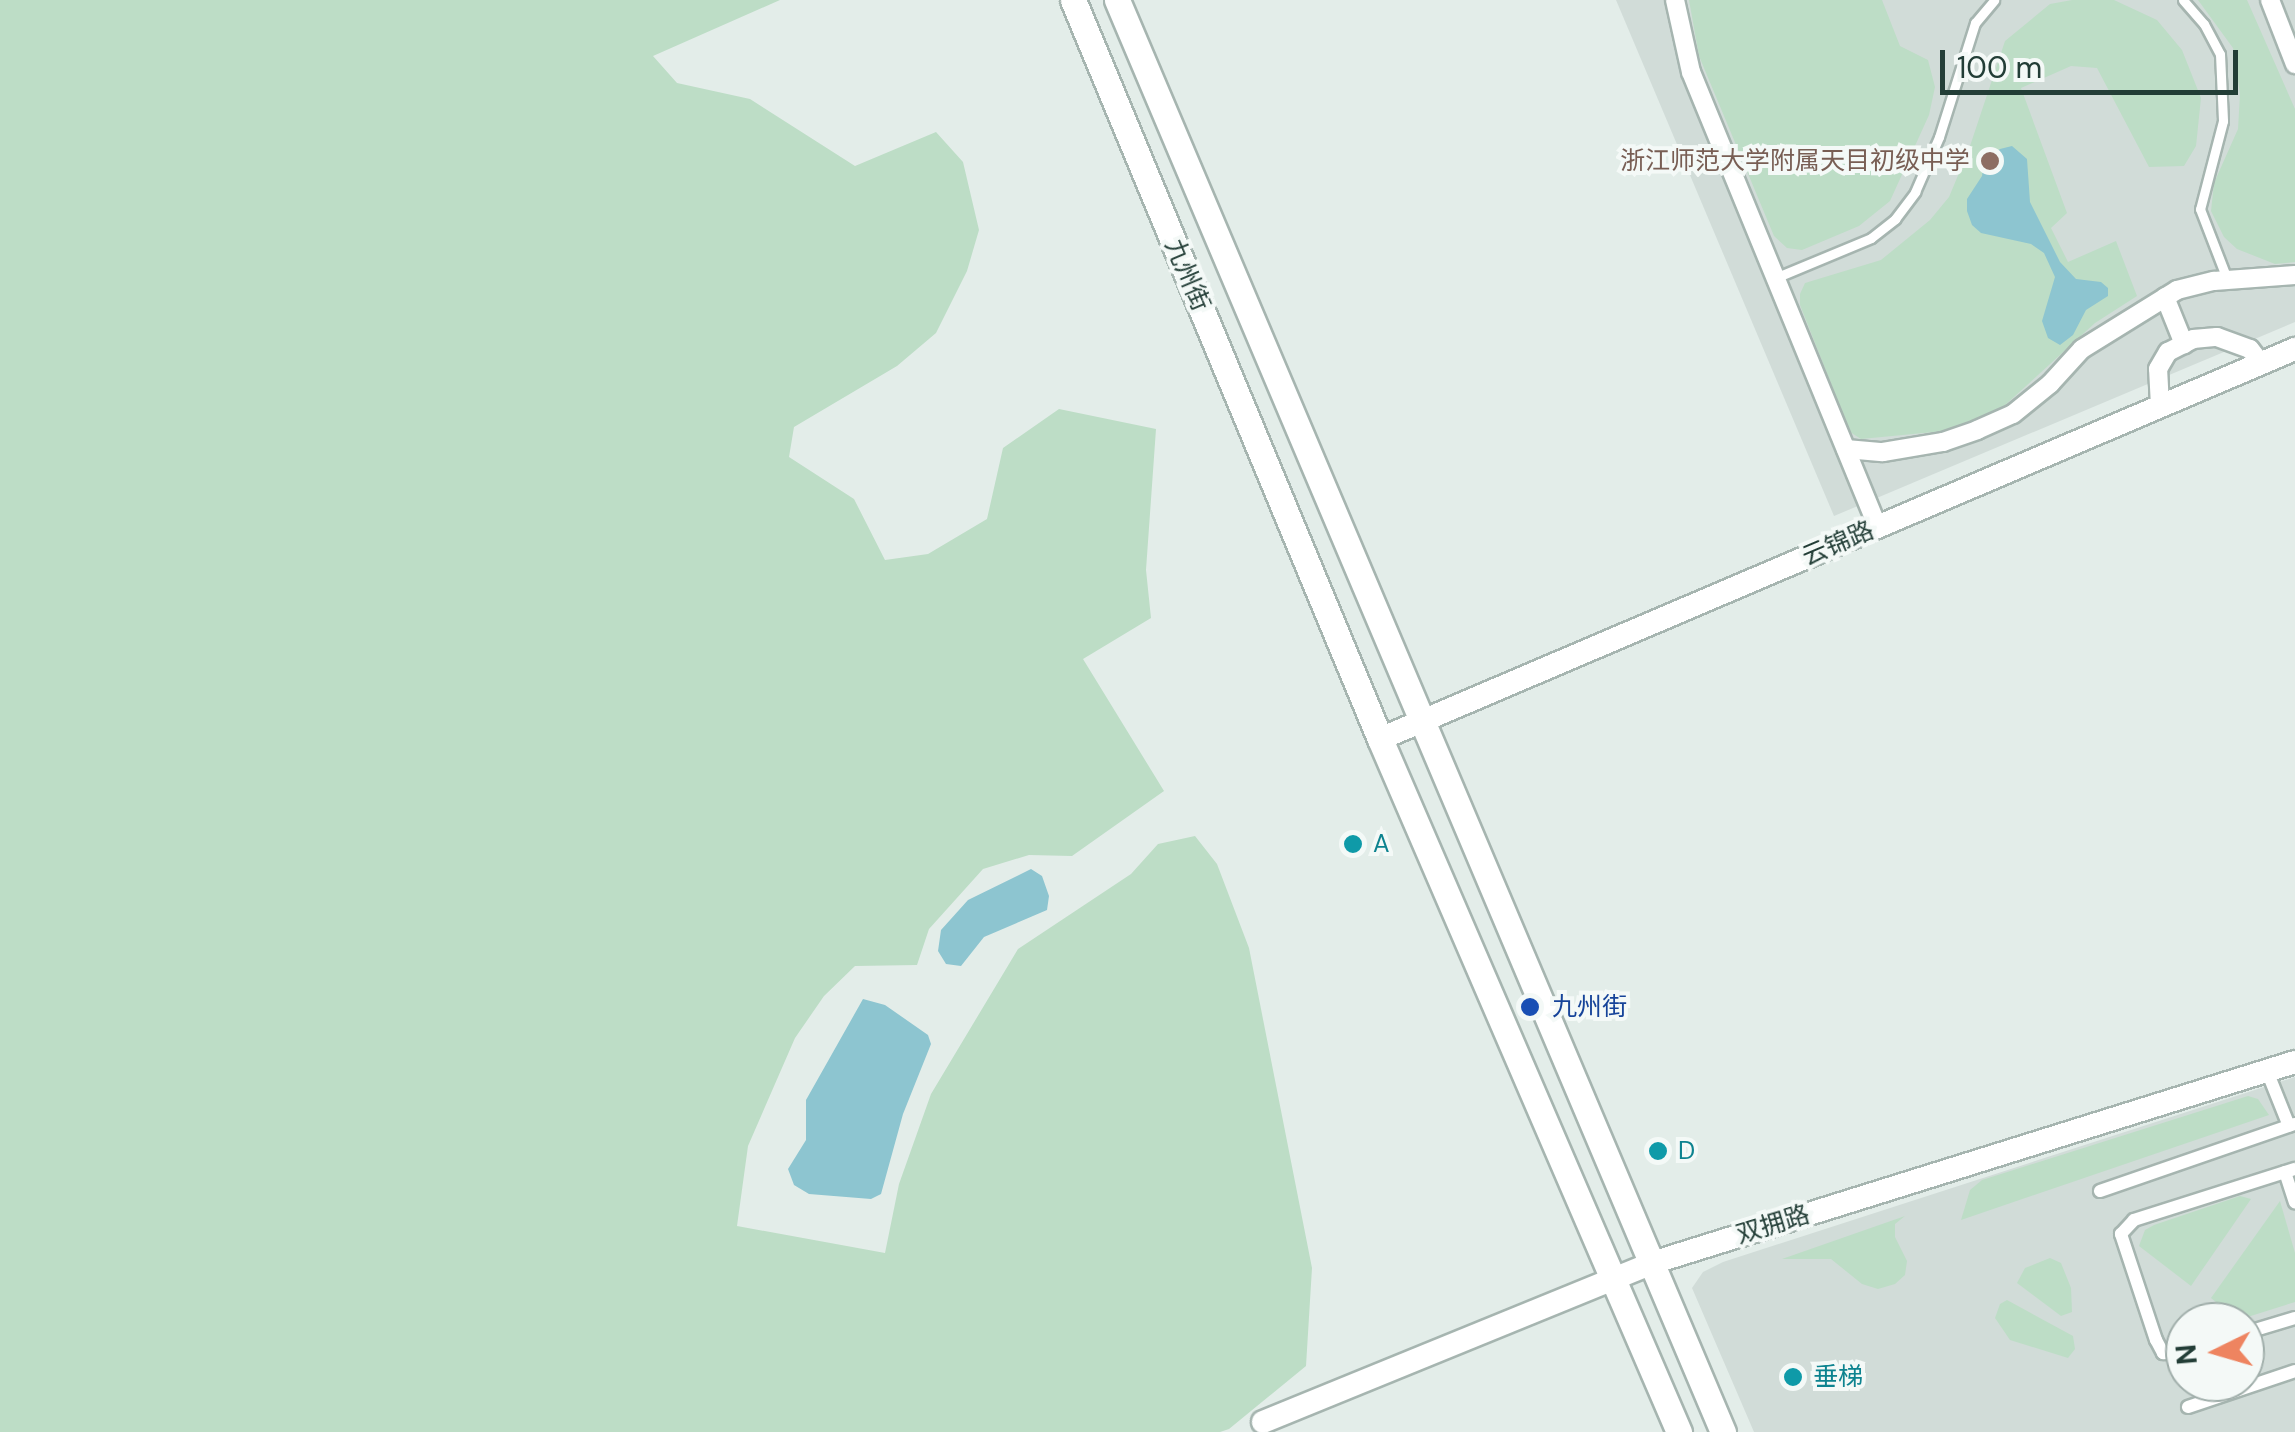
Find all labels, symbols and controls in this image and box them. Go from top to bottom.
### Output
scale bar [1945,30,2242,92]
text: 100 m [1957,48,2042,87]
place label: 浙江师范大学附属天目初级中学 [1620,146,1970,176]
marker: 浙江师范大学附属天目初级中学 [1979,150,2001,172]
street label: 九州街 [1159,235,1215,315]
street label: 云锦路 [1798,516,1878,572]
place label: A [1373,829,1390,859]
marker: A [1342,833,1364,855]
place label: 九州街 [1552,992,1627,1022]
marker: 九州街 [1517,994,1543,1020]
place label: D [1678,1136,1695,1166]
marker: D [1647,1140,1669,1162]
street label: 双拥路 [1733,1200,1813,1250]
north arrow [2165,1302,2265,1402]
text: N [2167,1343,2206,1366]
place label: 垂梯 [1813,1362,1863,1392]
marker: 垂梯 [1782,1366,1804,1388]

